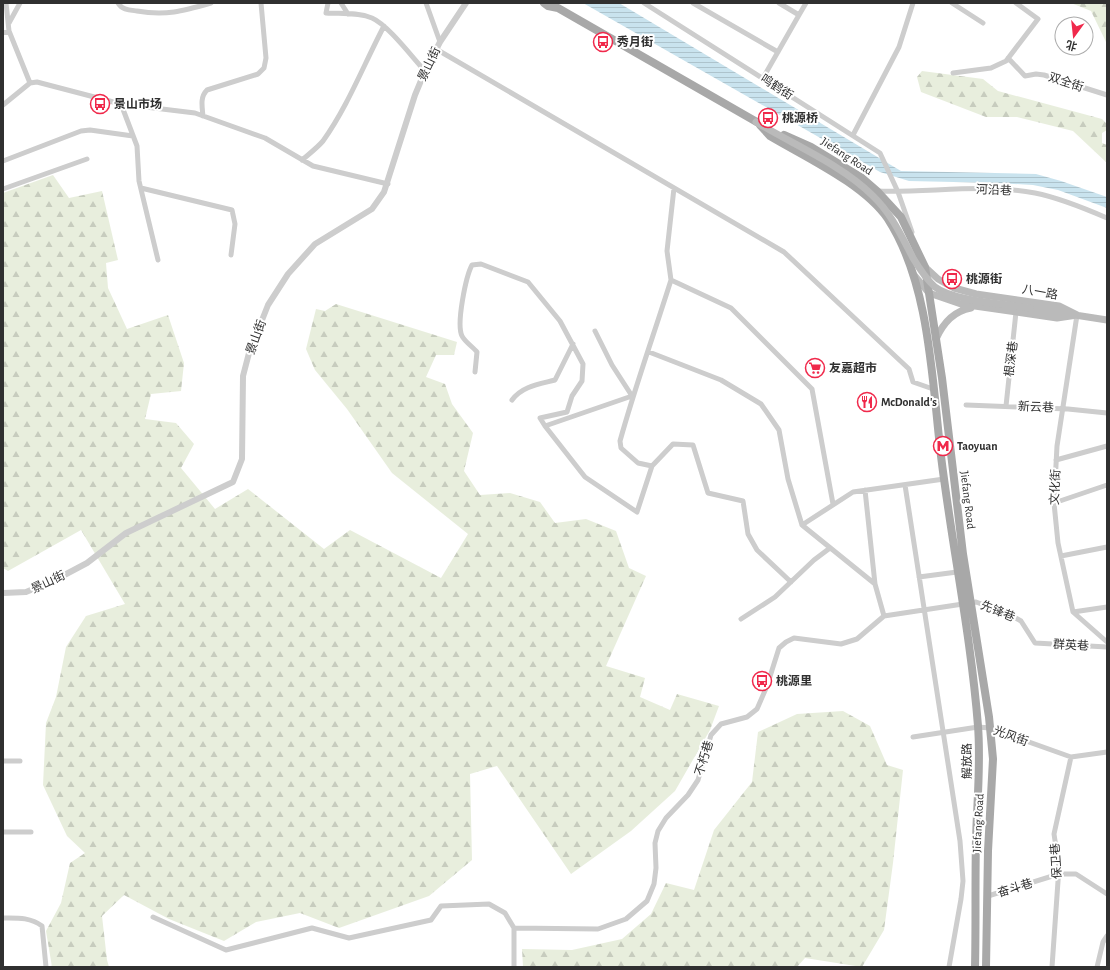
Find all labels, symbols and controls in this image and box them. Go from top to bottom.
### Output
north arrow [1054,16,1094,56]
bus stop icon: 秀月街 [592,31,614,53]
place label: 秀月街 [617,35,653,48]
text: 北 [1065,38,1078,52]
street label: 景山街 [415,45,442,83]
street label: 双全街 [1047,70,1085,93]
street label: 鸣鹤街 [759,71,796,102]
bus stop icon: 景山市场 [89,93,111,115]
place label: 景山市场 [114,97,162,110]
bus stop icon: 桃源桥 [757,107,779,129]
place label: 桃源桥 [782,111,818,124]
street label: Jiefang Road [819,135,875,177]
street label: 河沿巷 [976,182,1012,197]
bus stop icon: 桃源街 [941,268,963,290]
place label: 桃源街 [966,272,1002,285]
street label: 八一路 [1021,282,1059,301]
street label: 景山街 [243,318,268,356]
street label: 根深巷 [1002,340,1019,378]
supermarket icon: 友嘉超市 [804,357,826,379]
place label: 友嘉超市 [829,361,877,374]
restaurant icon: McDonald's [856,391,878,413]
place label: McDonald's [881,396,937,408]
street label: 新云巷 [1018,399,1054,414]
metro station icon: Taoyuan [932,435,954,457]
place label: Taoyuan [957,440,998,453]
street label: 文化街 [1047,469,1062,505]
street label: Jiefang Road [958,470,978,530]
street label: 景山街 [29,568,67,595]
street label: 先锋巷 [979,598,1017,623]
street label: 群英巷 [1053,637,1089,652]
bus stop icon: 桃源里 [751,670,773,692]
place label: 桃源里 [776,674,812,687]
street label: 光风街 [992,723,1030,748]
street label: 不朽巷 [693,739,715,777]
street label: 解放路 [960,743,973,779]
street label: Jiefang Road [970,793,986,853]
street label: 保卫巷 [1048,843,1063,879]
street label: 奋斗巷 [996,877,1034,899]

